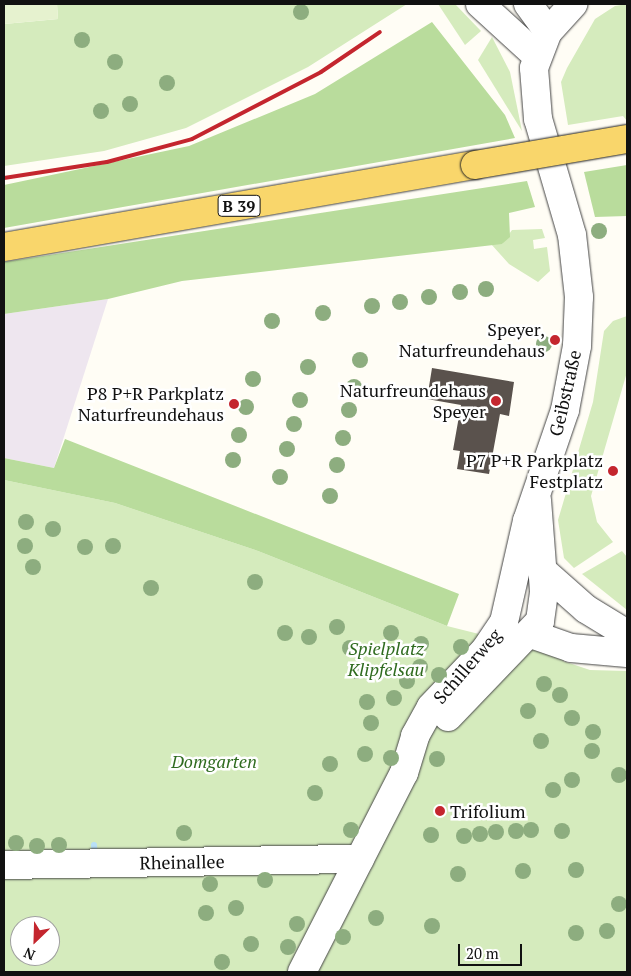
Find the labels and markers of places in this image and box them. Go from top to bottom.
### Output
place label: Speyer, Naturfreundehaus [399,319,545,362]
marker: Speyer, Naturfreundehaus [549,334,561,346]
place label: Naturfreundehaus Speyer [340,380,486,422]
place label: P8 P+R Parkplatz Naturfreundehaus [78,383,224,426]
marker: Naturfreundehaus Speyer [490,395,502,407]
marker: P8 P+R Parkplatz Naturfreundehaus [228,398,240,410]
place label: P7 P+R Parkplatz Festplatz [466,450,603,492]
marker: P7 P+R Parkplatz Festplatz [607,465,619,477]
place label: Trifolium [450,800,525,822]
marker: Trifolium [434,805,446,817]

